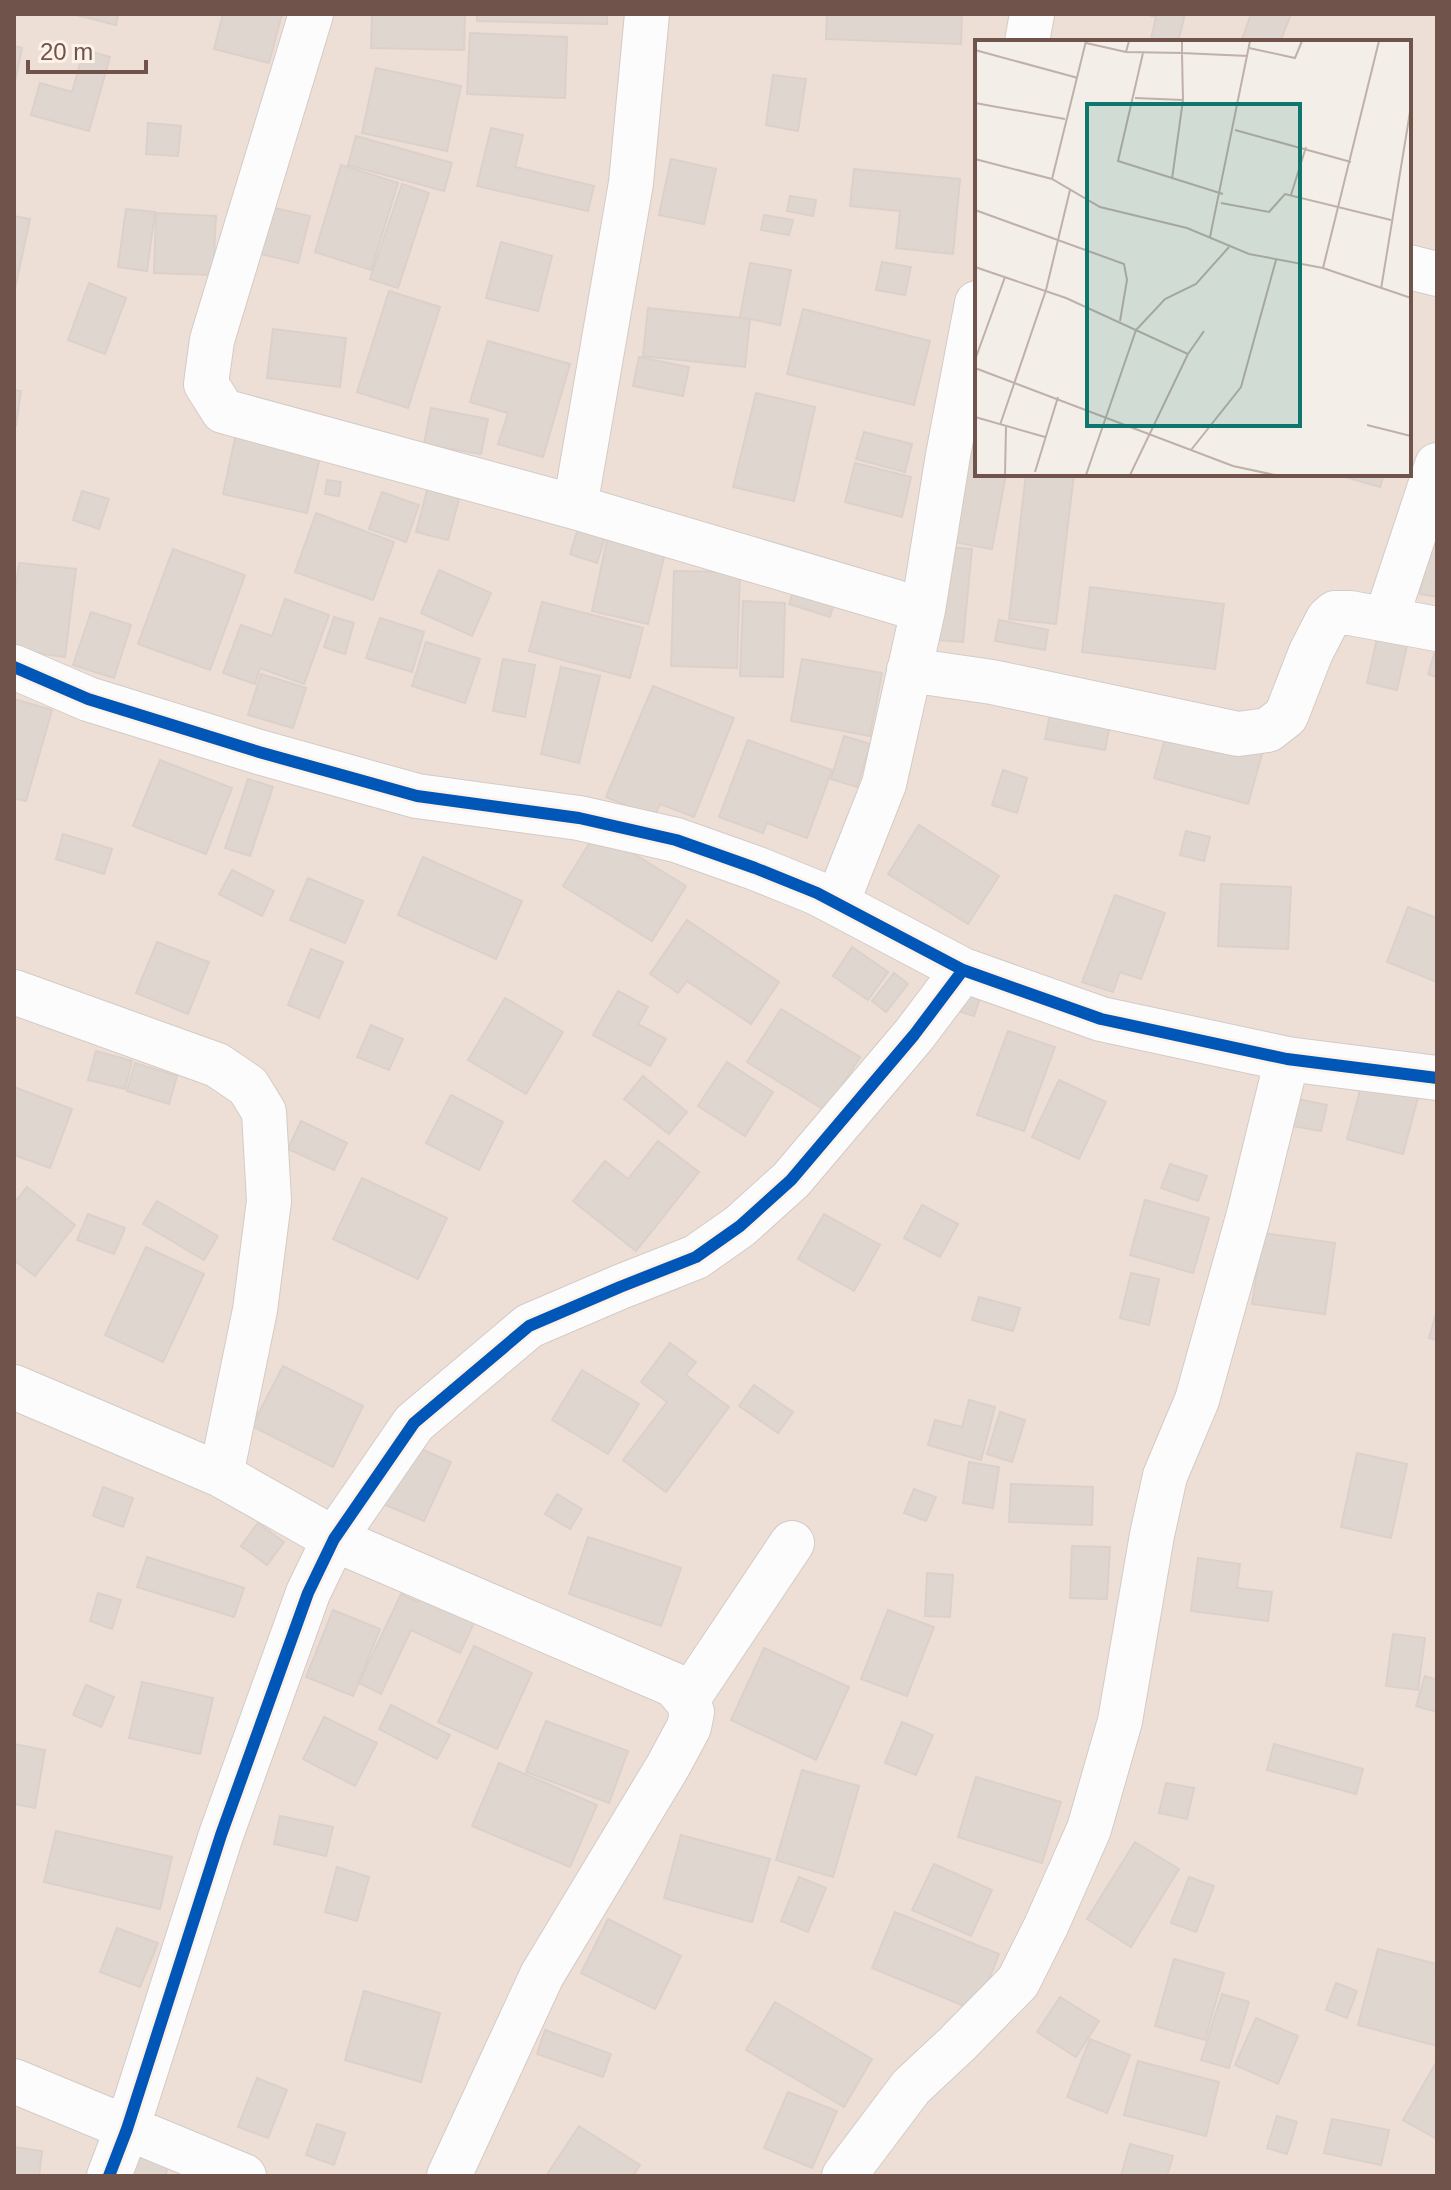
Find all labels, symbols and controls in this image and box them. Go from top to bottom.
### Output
scale bar [28,24,146,74]
text: 20 m [40,38,93,65]
inset map [975,40,1411,476]

